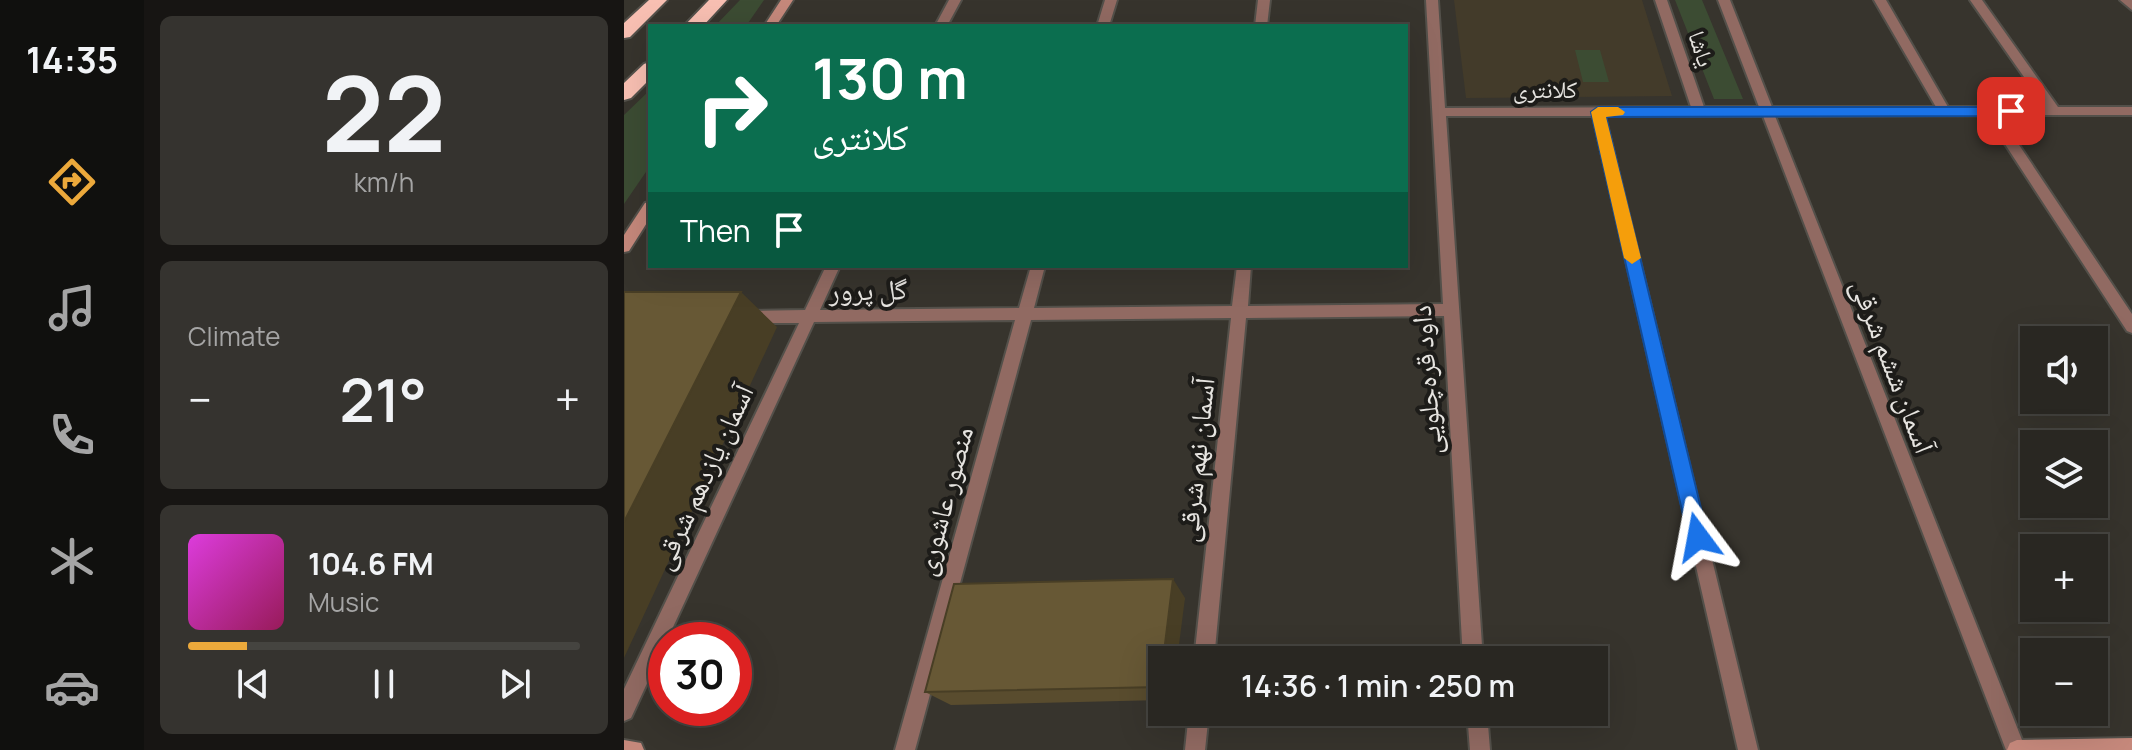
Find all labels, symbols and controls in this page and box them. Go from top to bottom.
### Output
street label: یاشا [1681,26,1724,71]
text: 14:35 [26,35,118,84]
text: 130 m [812,39,968,116]
text: 22 [322,41,446,183]
icon: right [680,56,784,160]
street label: کلانتری [1513,72,1577,105]
pin [1977,77,2045,145]
icon: arrive [1989,89,2033,133]
text: کلانتری [812,112,909,161]
icon: directions [44,154,100,210]
text: km/h [354,164,414,200]
icon: arrive [767,208,811,252]
text: Then [680,210,751,251]
street label: گل پرور [827,269,908,309]
street label: آسمان ششم شرقی [1842,273,1945,459]
icon: music [44,280,100,336]
street label: داود قره‌چلویی [1401,304,1449,456]
text: Climate [188,318,280,354]
map controls [2020,326,2108,726]
button: sound [2020,326,2108,414]
text: 21° [339,358,427,440]
text: − [188,369,212,429]
text: + [555,369,580,429]
street label: آسمان نهم شرقی [1167,375,1224,544]
street label: آسمان یازدهم شرقی [643,377,763,576]
icon: phone [44,407,100,463]
street label: منصور عاشوری [905,422,981,580]
button: layers [2020,430,2108,518]
position arrow [1656,495,1740,579]
icon: climate [44,533,100,589]
button: + [2020,534,2108,622]
text: 104.6 FM [308,543,434,584]
text: Music [308,584,379,620]
speed limit sign: 30 [648,622,752,726]
button: − [2020,638,2108,726]
icon: car [44,659,100,715]
icon: previous [231,662,275,706]
icon: pause [362,662,406,706]
icon: next [493,662,537,706]
text: 14:36 · 1 min · 250 m [1241,665,1515,706]

